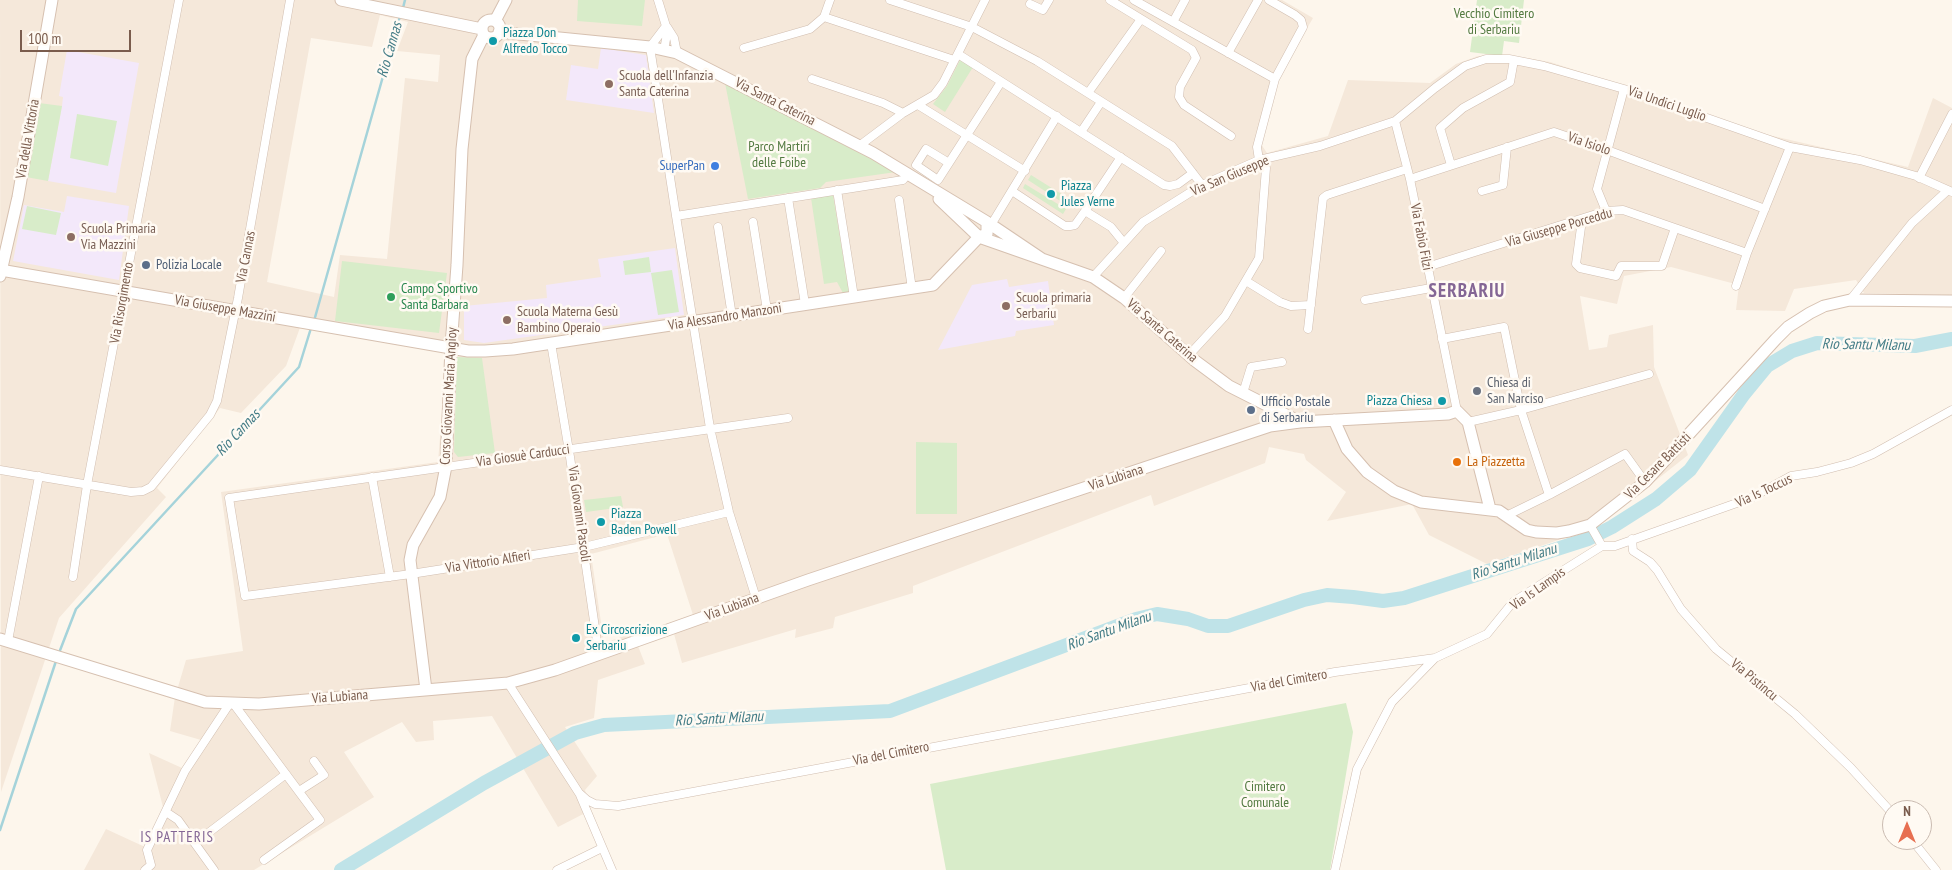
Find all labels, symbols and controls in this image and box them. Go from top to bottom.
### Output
park label: Vecchio Cimitero di Serbariu [1454,6,1534,38]
scale bar [22,20,134,52]
water label: Rio Cannas [373,20,407,80]
place label: Piazza Don Alfredo Tocco [503,25,568,58]
text: 100 m [28,29,61,48]
marker: Piazza Don Alfredo Tocco [487,35,499,47]
place label: Scuola dell'Infanzia Santa Caterina [619,68,713,100]
street label: Via Santa Caterina [732,74,818,130]
marker: Scuola dell'Infanzia Santa Caterina [603,78,615,90]
street label: Via Undici Luglio [1626,83,1708,125]
street label: Via della Vittoria [13,98,43,180]
street label: Via Isiolo [1565,129,1613,159]
park label: Parco Martiri delle Foibe [748,139,810,172]
street label: Via San Giuseppe [1188,152,1272,200]
place label: SuperPan [660,158,705,174]
marker: SuperPan [709,160,721,172]
place label: Piazza Jules Verne [1061,178,1115,210]
marker: Piazza Jules Verne [1045,188,1057,200]
street label: Via Fabio Filzi [1406,202,1436,272]
street label: Via Giuseppe Porceddu [1504,205,1614,251]
place label: Scuola Primaria Via Mazzini [81,221,156,253]
street label: Via Cannas [233,230,259,284]
marker: Scuola Primaria Via Mazzini [65,231,77,243]
place label: Polizia Locale [156,257,222,273]
marker: Polizia Locale [140,259,152,271]
street label: Via Risorgimento [107,261,137,345]
place label: Campo Sportivo Santa Barbara [401,281,478,314]
district label: SERBARIU [1428,281,1506,303]
place label: Scuola primaria Serbariu [1016,290,1091,322]
marker: Campo Sportivo Santa Barbara [385,291,397,303]
street label: Via Giuseppe Mazzini [173,292,277,326]
street label: Via Santa Caterina [1123,296,1201,366]
street label: Via Alessandro Manzoni [667,300,783,334]
marker: Scuola primaria Serbariu [1000,300,1012,312]
place label: Scuola Materna Gesù Bambino Operaio [517,304,618,336]
marker: Scuola Materna Gesù Bambino Operaio [501,314,513,326]
street label: Corso Giovanni Maria Angioy [437,327,461,465]
water label: Rio Santu Milanu [1822,335,1910,355]
place label: Chiesa di San Narciso [1487,375,1543,408]
marker: Chiesa di San Narciso [1471,385,1483,397]
place label: Piazza Chiesa [1367,393,1432,409]
place label: Ufficio Postale di Serbariu [1261,394,1330,427]
marker: Piazza Chiesa [1436,395,1448,407]
marker: Ufficio Postale di Serbariu [1245,404,1257,416]
water label: Rio Cannas [212,406,264,460]
street label: Via Cesare Battisti [1621,429,1695,503]
street label: Via Giosuè Carducci [475,441,571,471]
place label: La Piazzetta [1467,454,1525,470]
marker: La Piazzetta [1451,456,1463,468]
street label: Via Lubiana [1087,461,1145,495]
street label: Via Giovanni Pascoli [564,465,594,563]
street label: Via Is Toccus [1733,471,1795,511]
place label: Piazza Baden Powell [611,506,676,538]
marker: Piazza Baden Powell [595,516,607,528]
water label: Rio Santu Milanu [1469,540,1559,584]
street label: Via Vittorio Alfieri [444,547,532,577]
street label: Via Is Lampis [1507,564,1569,614]
street label: Via Lubiana [703,589,761,625]
water label: Rio Santu Milanu [1064,607,1154,655]
place label: Ex Circoscrizione Serbariu [586,622,667,654]
marker: Ex Circoscrizione Serbariu [570,632,582,644]
street label: Via Pistincu [1727,655,1781,705]
street label: Via del Cimitero [1250,666,1328,696]
street label: Via Lubiana [311,687,369,707]
water label: Rio Santu Milanu [674,708,764,730]
street label: Via del Cimitero [852,738,930,770]
park label: Cimitero Comunale [1241,779,1289,812]
north arrow [1882,800,1932,850]
text: N [1903,802,1911,820]
district label: IS PATTERIS [139,829,215,847]

